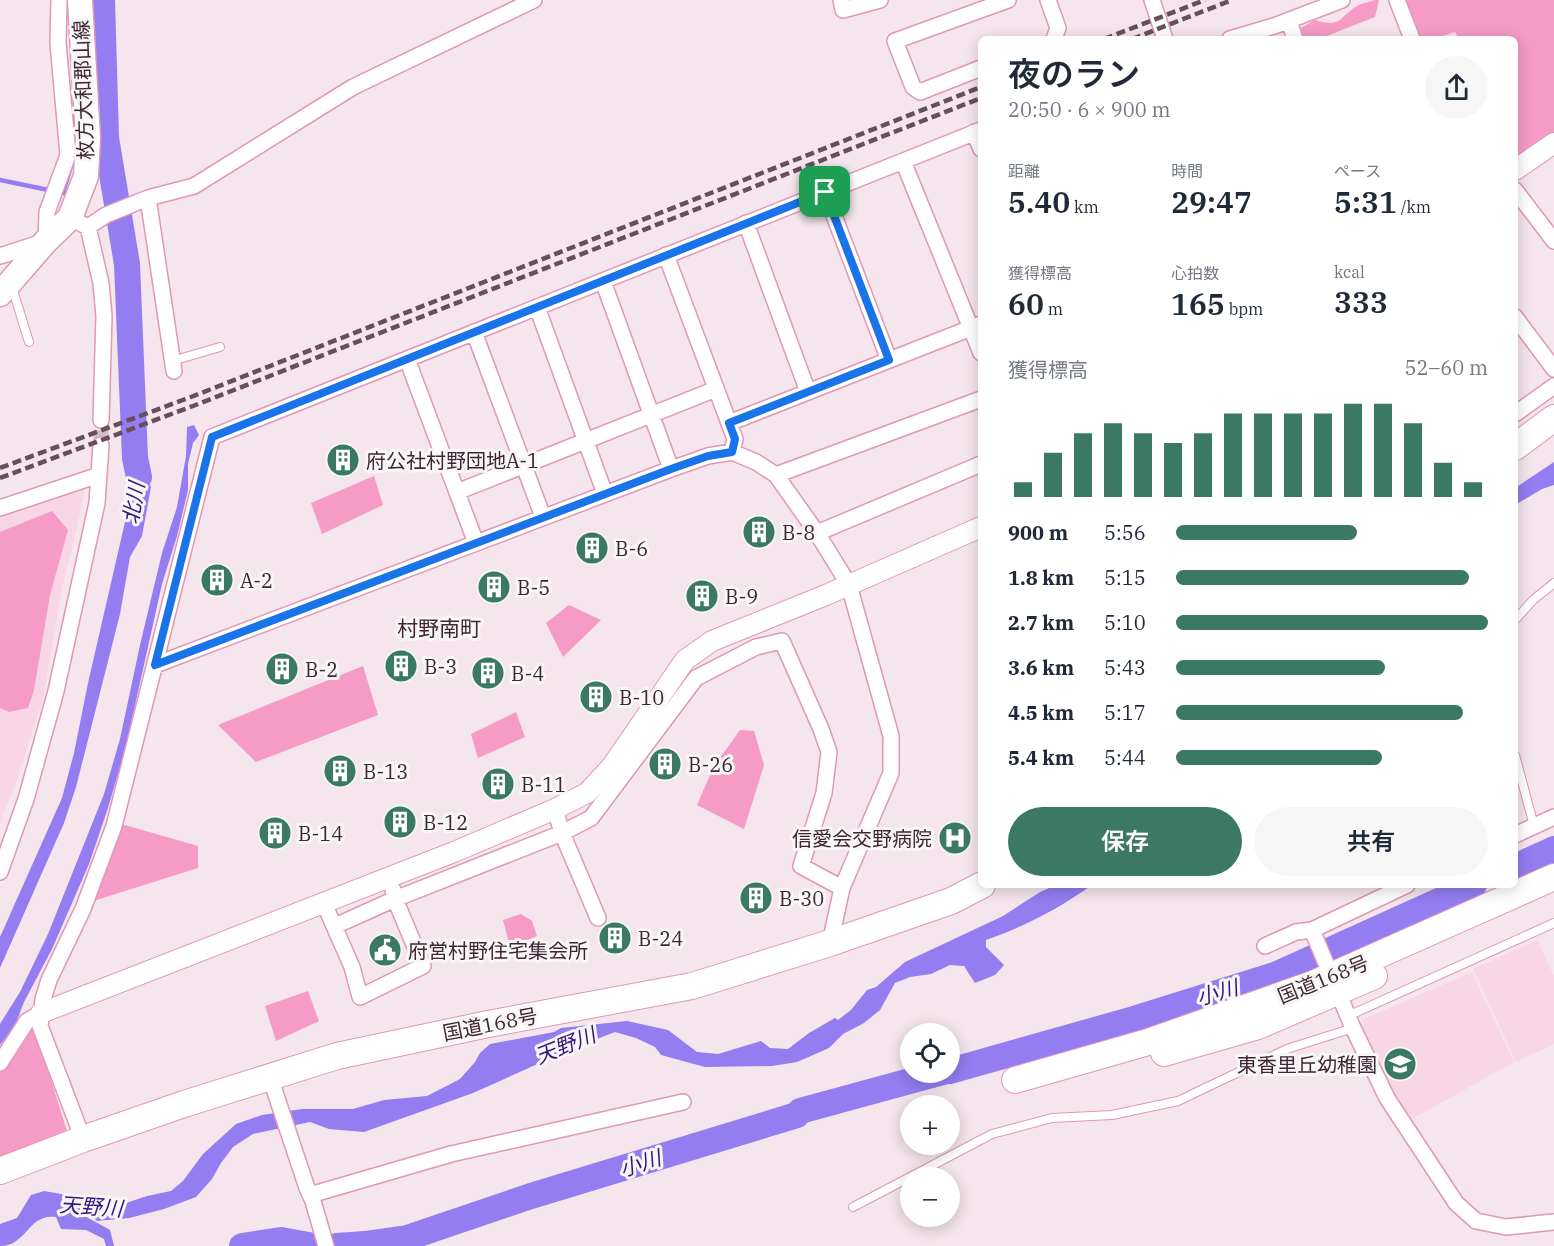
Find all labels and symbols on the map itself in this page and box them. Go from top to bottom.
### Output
street label: 枚方大和郡山線 [67,20,99,160]
pin [799,166,850,217]
building icon: 府公社村野団地A-1 [325,442,361,478]
place label: 府公社村野団地A-1 [366,447,539,474]
water label: 北川 [116,478,150,526]
building icon: B-8 [741,514,777,550]
place label: B-8 [782,519,815,546]
building icon: B-6 [574,530,610,566]
place label: B-6 [615,535,648,562]
building icon: A-2 [199,562,235,598]
place label: A-2 [240,567,273,594]
building icon: B-5 [476,569,512,605]
place label: B-5 [517,574,550,601]
building icon: B-9 [684,578,720,614]
place label: B-9 [725,583,758,610]
district label: 村野南町 [397,614,481,642]
building icon: B-3 [383,648,419,684]
building icon: B-2 [264,651,300,687]
place label: B-3 [424,653,457,680]
building icon: B-4 [470,655,506,691]
place label: B-2 [305,656,338,683]
place label: B-4 [511,660,544,687]
building icon: B-10 [578,679,614,715]
place label: B-10 [619,684,664,711]
building icon: B-26 [647,746,683,782]
place label: B-26 [688,751,733,778]
building icon: B-13 [322,753,358,789]
place label: B-13 [363,758,408,785]
building icon: B-11 [480,766,516,802]
place label: B-11 [521,771,566,798]
building icon: B-12 [382,804,418,840]
place label: B-12 [423,809,468,836]
building icon: B-14 [257,815,293,851]
place label: B-14 [298,820,343,847]
hospital icon: 信愛会交野病院 [937,820,973,856]
place label: 信愛会交野病院 [792,825,932,852]
building icon: B-30 [738,880,774,916]
place label: B-30 [779,885,824,912]
building icon: B-24 [597,920,633,956]
place label: B-24 [638,925,683,952]
public building icon: 府営村野住宅集会所 [367,932,403,968]
place label: 府営村野住宅集会所 [408,937,588,964]
street label: 国道168号 [1273,949,1373,1009]
water label: 小川 [1193,972,1243,1011]
street label: 国道168号 [440,1002,540,1046]
water label: 天野川 [531,1019,601,1070]
school or university icon: 東香里丘幼稚園 [1382,1046,1418,1082]
place label: 東香里丘幼稚園 [1237,1051,1377,1078]
water label: 小川 [616,1143,666,1183]
water label: 天野川 [59,1190,125,1222]

